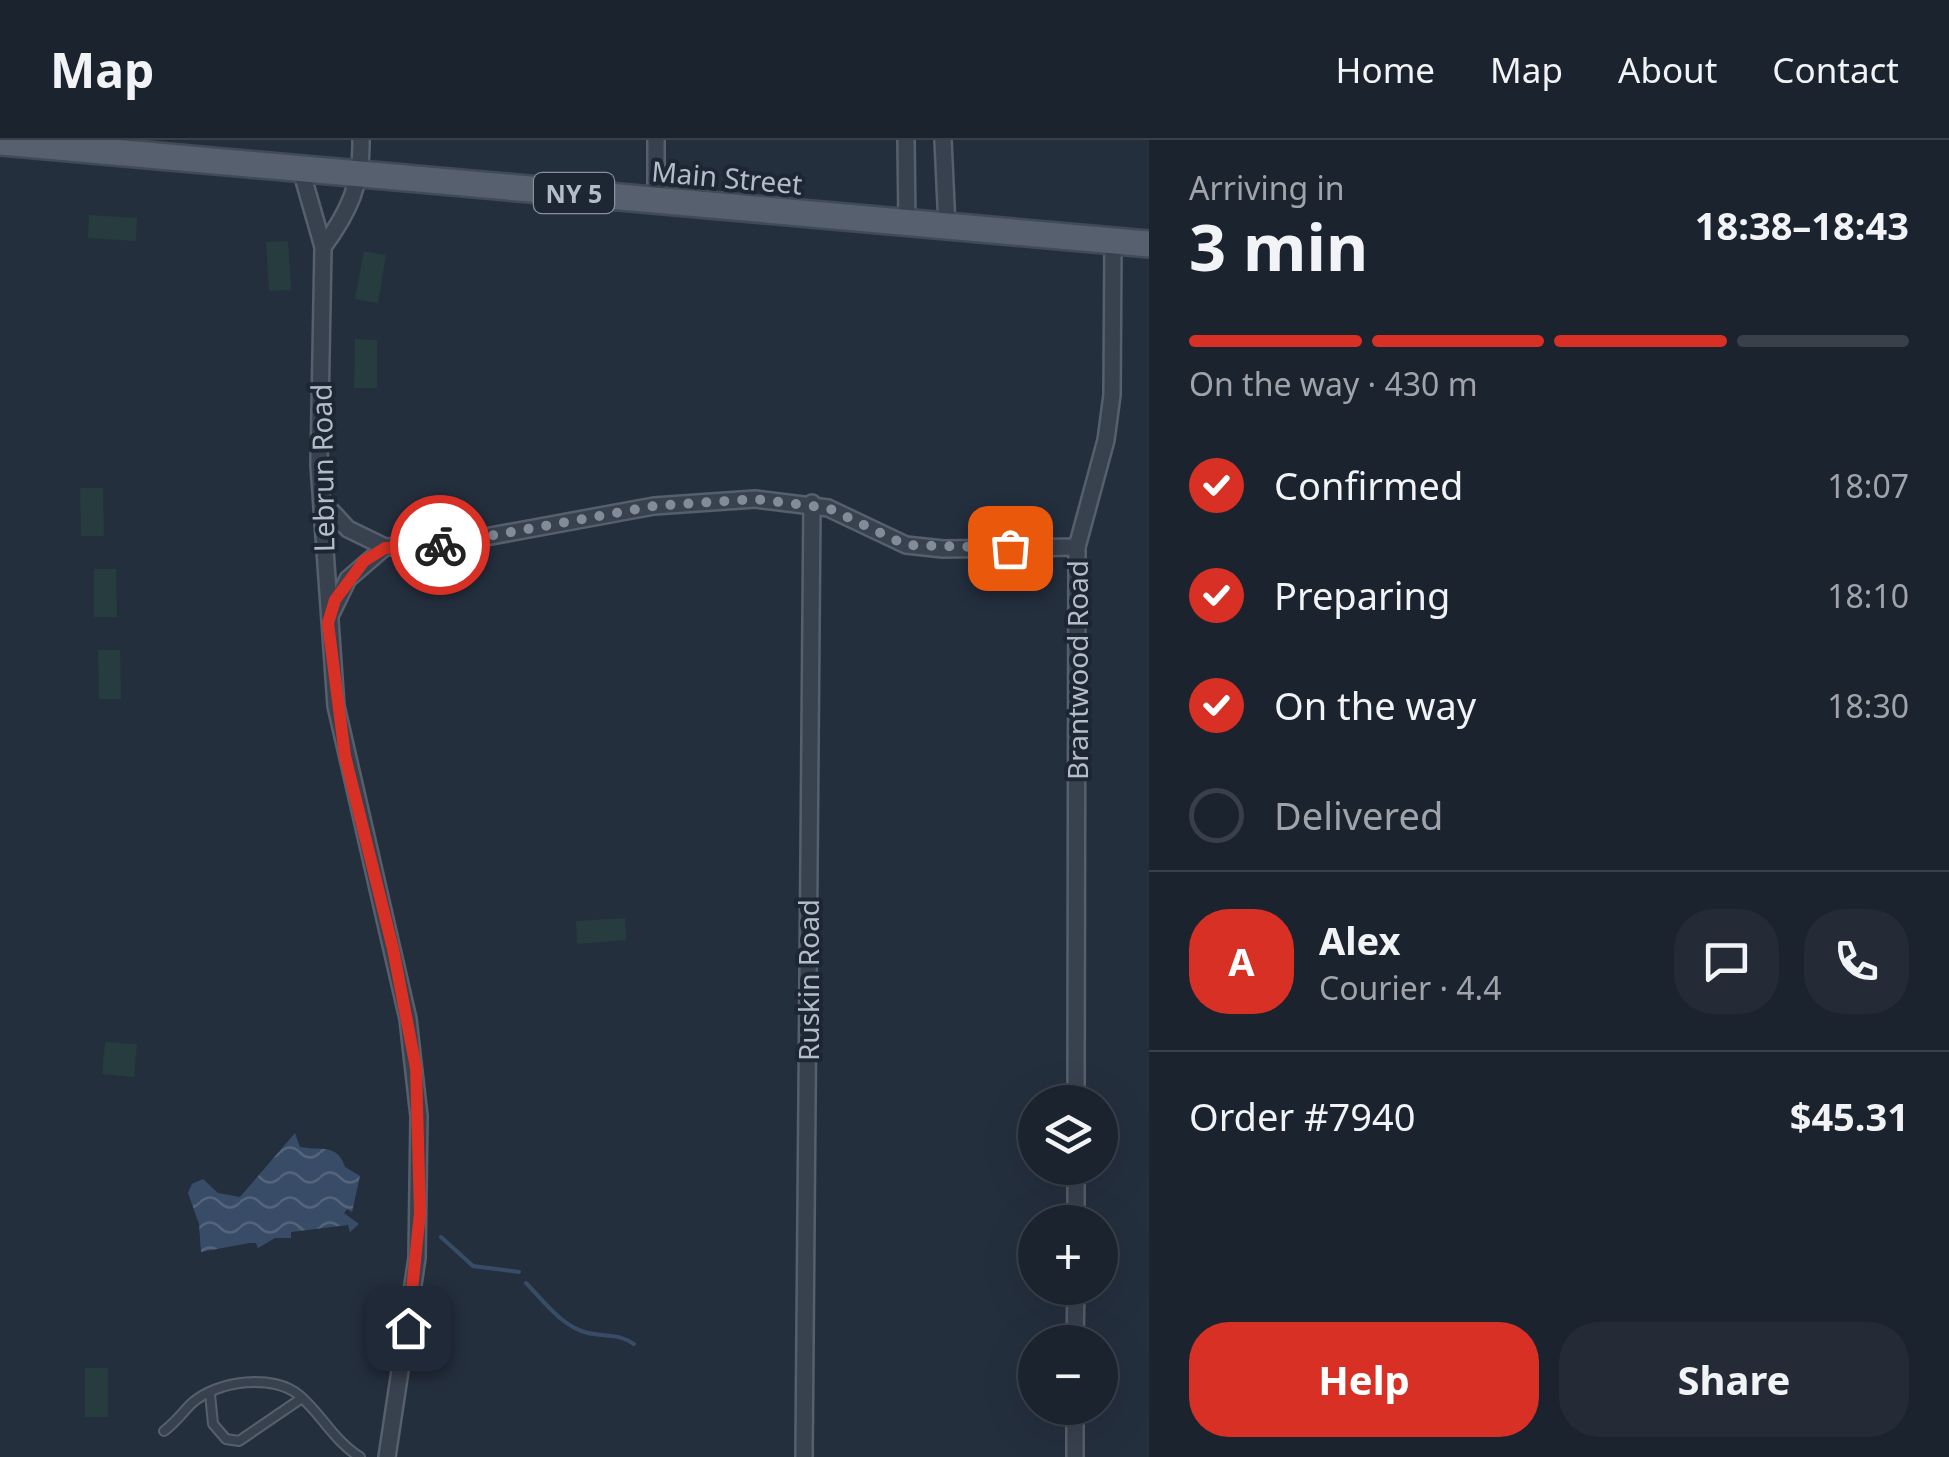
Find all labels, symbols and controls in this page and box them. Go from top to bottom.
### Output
text: Map [50,37,154,102]
text: Home [1336,46,1435,93]
text: Map [1490,46,1563,93]
text: About [1618,46,1717,93]
text: Contact [1772,46,1899,93]
street label: Main Street [650,151,804,203]
text: Arriving in [1189,166,1344,209]
road number: NY 5 [534,173,614,213]
text: 18:38–18:43 [1695,199,1909,251]
text: 3 min [1189,202,1368,290]
text: On the way · 430 m [1189,362,1478,405]
street label: Lebrun Road [302,383,342,553]
icon: check [1189,458,1244,513]
text: Confirmed [1274,459,1463,511]
text: 18:07 [1827,464,1909,507]
courier [390,495,490,595]
pin [968,506,1053,591]
icon: bike [413,518,468,573]
icon: bag [983,521,1038,576]
street label: Brantwood Road [1058,560,1096,780]
icon: check [1189,568,1244,623]
text: Preparing [1274,569,1450,621]
text: 18:10 [1827,574,1909,617]
icon: check [1189,678,1244,733]
text: On the way [1274,679,1476,731]
text: 18:30 [1827,684,1909,727]
text: Delivered [1274,789,1443,841]
street label: Ruskin Road [789,899,827,1061]
button: chat [1674,909,1779,1014]
button: phone [1804,909,1909,1014]
text: Alex [1319,914,1401,966]
text: A [1228,935,1255,987]
text: Courier · 4.4 [1319,966,1502,1009]
map controls [1018,1085,1118,1425]
button: layers [1018,1085,1118,1185]
text: Order #7940 [1189,1090,1415,1142]
text: $45.31 [1790,1090,1909,1142]
button: + [1018,1205,1118,1305]
pin [366,1286,451,1371]
icon: home [381,1301,436,1356]
button: Help [1189,1322,1539,1437]
button: Share [1559,1322,1909,1437]
button: − [1018,1325,1118,1425]

